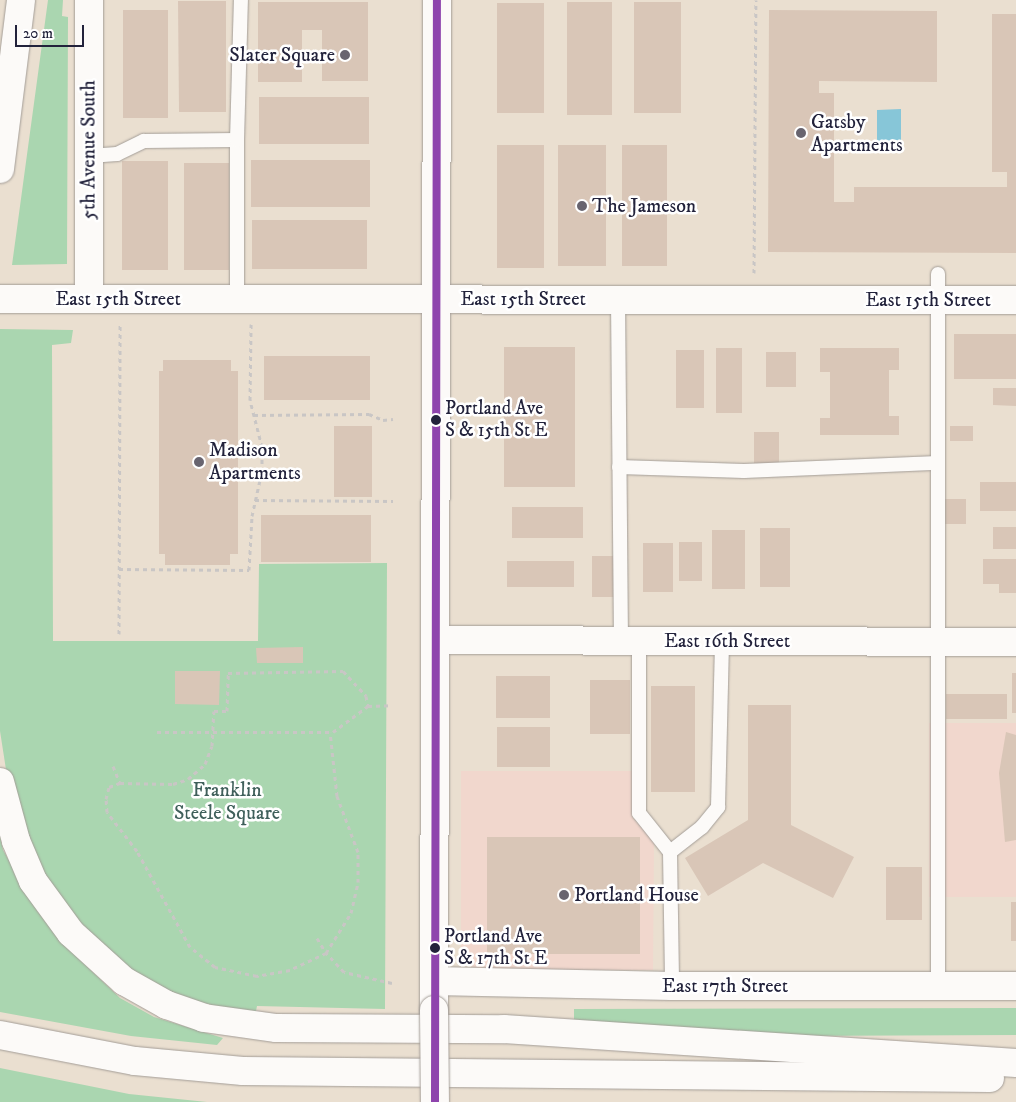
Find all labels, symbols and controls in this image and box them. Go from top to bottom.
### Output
scale bar [18,15,86,47]
text: 20 m [23,24,53,43]
place label: Slater Square [229,43,335,67]
marker: Slater Square [339,49,351,61]
street label: 5th Avenue South [77,80,101,220]
place label: Gatsby Apartments [811,110,903,157]
marker: Gatsby Apartments [795,127,807,139]
place label: The Jameson [592,194,696,218]
marker: The Jameson [576,200,588,212]
street label: East 15th Street [55,287,181,311]
street label: East 15th Street [460,287,586,311]
street label: East 15th Street [865,288,991,312]
place label: Portland Ave S & 15th St E [445,398,548,442]
marker: Portland Ave S & 15th St E [431,415,441,425]
place label: Madison Apartments [209,439,301,486]
marker: Madison Apartments [193,456,205,468]
street label: East 16th Street [664,629,790,653]
park label: Franklin Steele Square [174,778,280,825]
place label: Portland House [574,883,699,907]
marker: Portland House [558,889,570,901]
place label: Portland Ave S & 17th St E [444,926,547,970]
marker: Portland Ave S & 17th St E [430,943,440,953]
street label: East 17th Street [662,974,788,998]

